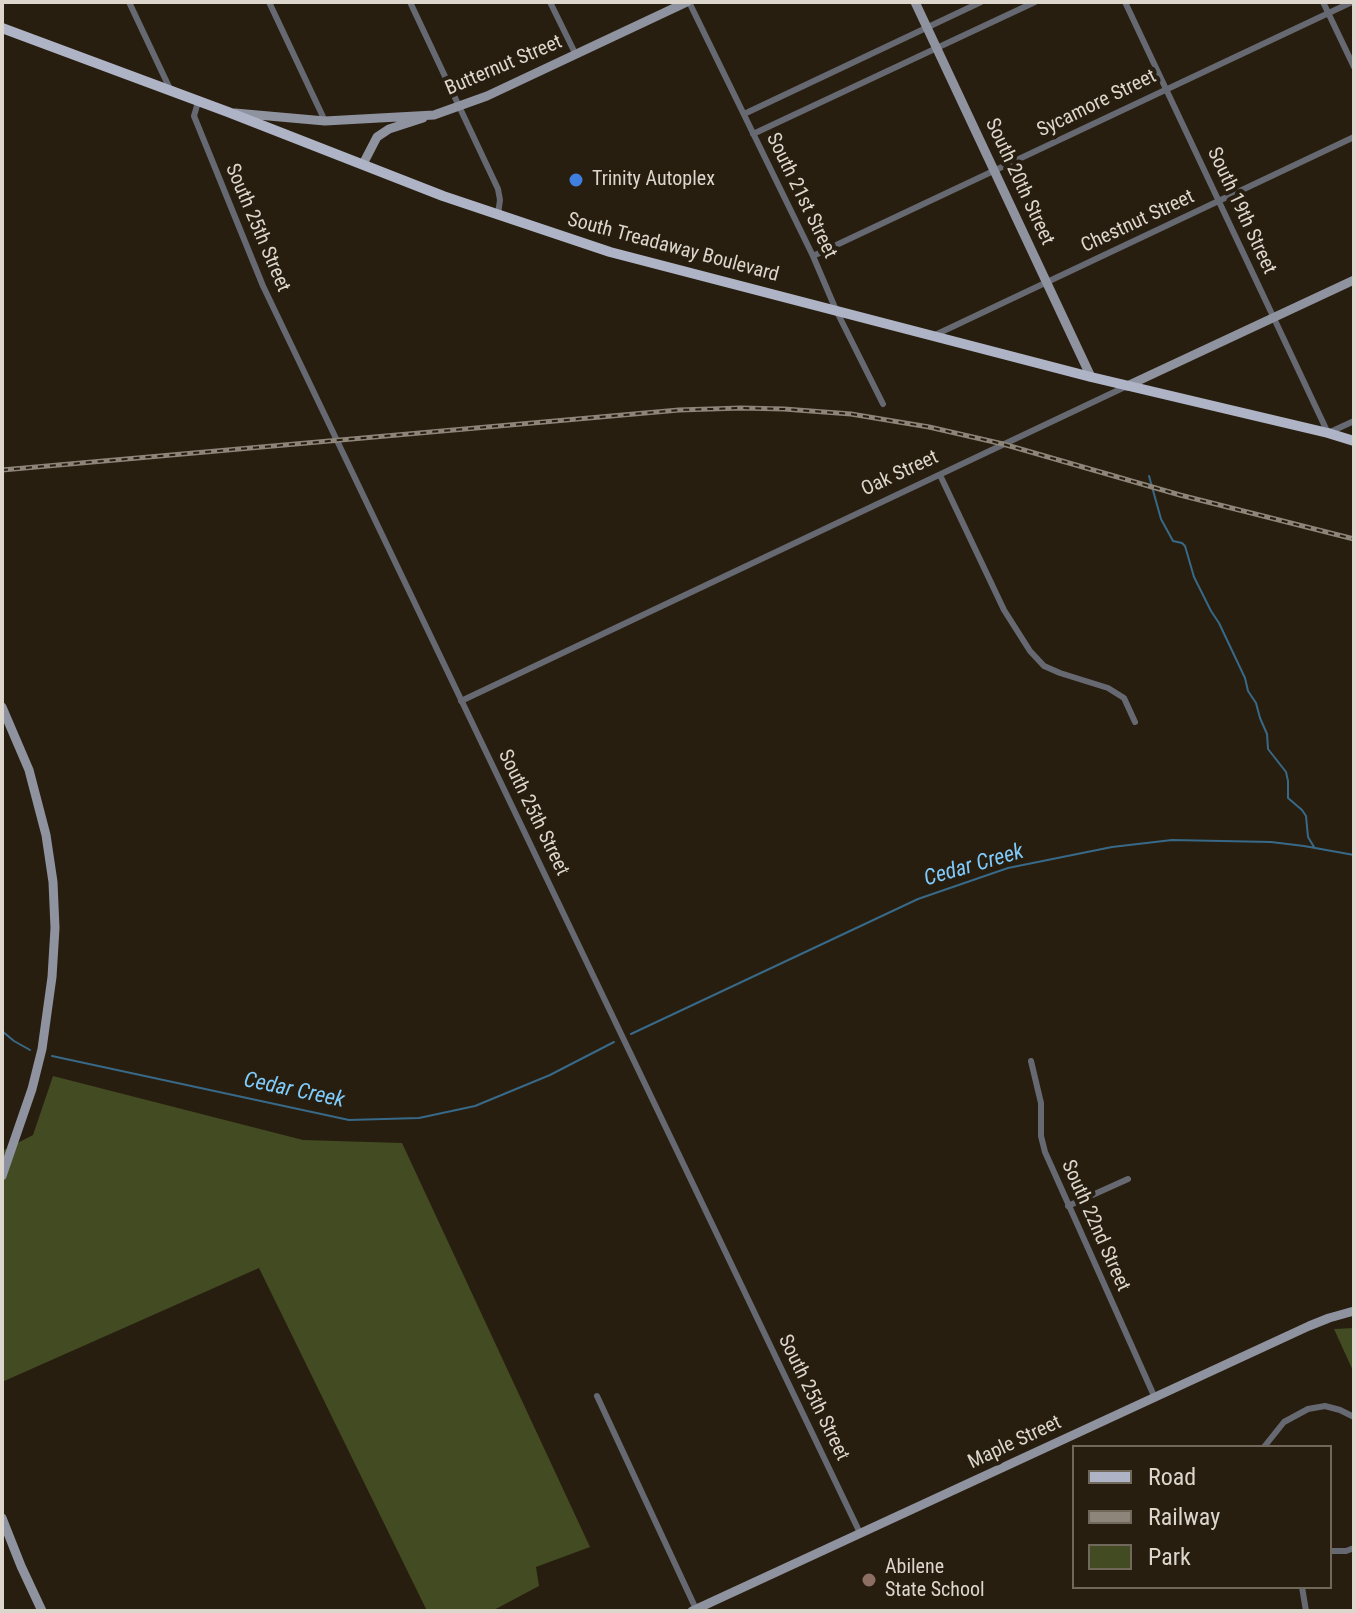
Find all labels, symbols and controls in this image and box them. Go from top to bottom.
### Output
street label: Butternut Street [442,31,566,101]
street label: Sycamore Street [1034,65,1160,143]
street label: South 20th Street [979,115,1059,249]
street label: South 21st Street [760,129,842,263]
street label: South 19th Street [1201,144,1281,278]
street label: South 25th Street [219,160,295,296]
place label: Trinity Autoplex [592,168,715,192]
marker: Trinity Autoplex [567,171,585,189]
street label: Chestnut Street [1078,185,1198,259]
street label: South Treadaway Boulevard [565,208,781,288]
street label: Oak Street [858,446,942,502]
street label: South 25th Street [492,746,574,880]
water label: Cedar Creek [921,839,1027,893]
water label: Cedar Creek [241,1067,347,1115]
street label: South 22nd Street [1055,1157,1135,1295]
street label: South 25th Street [772,1331,854,1465]
street label: Maple Street [965,1411,1065,1475]
legend [1072,1445,1332,1589]
text: Road [1148,1463,1196,1491]
text: Railway [1148,1503,1220,1531]
text: Park [1148,1543,1191,1571]
place label: Abilene State School [885,1556,985,1603]
marker: Abilene State School [860,1571,878,1589]

